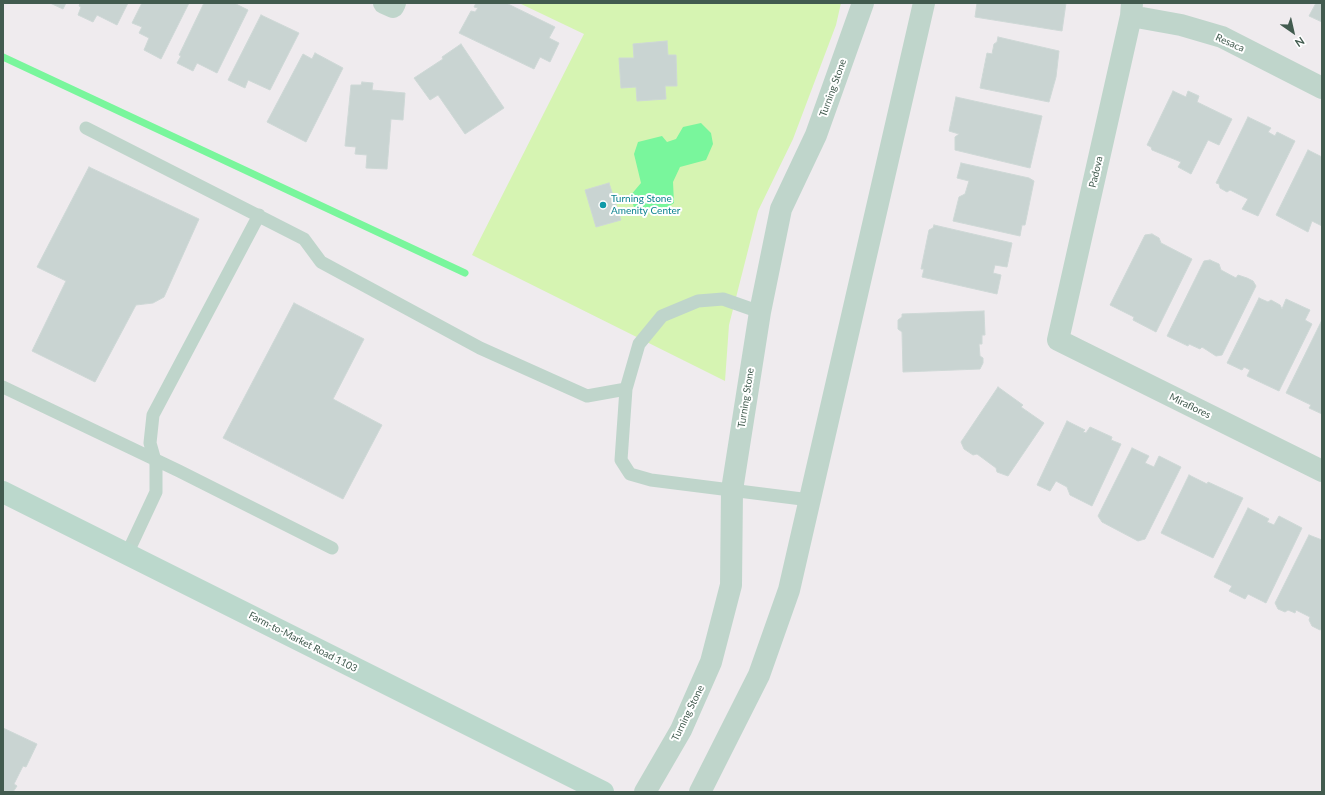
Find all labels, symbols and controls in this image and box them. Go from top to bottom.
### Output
north arrow [1273,12,1313,52]
street label: Resaca [1214,31,1246,55]
text: N [1293,35,1307,50]
street label: Turning Stone [817,57,849,119]
street label: Padova [1087,155,1105,189]
place label: Turning Stone Amenity Center [611,193,680,216]
marker: Turning Stone Amenity Center [598,200,608,210]
street label: Turning Stone [735,367,757,429]
street label: Miraflores [1167,391,1213,421]
street label: Farm-to-Market Road 1103 [247,609,359,675]
street label: Turning Stone [669,683,707,743]

